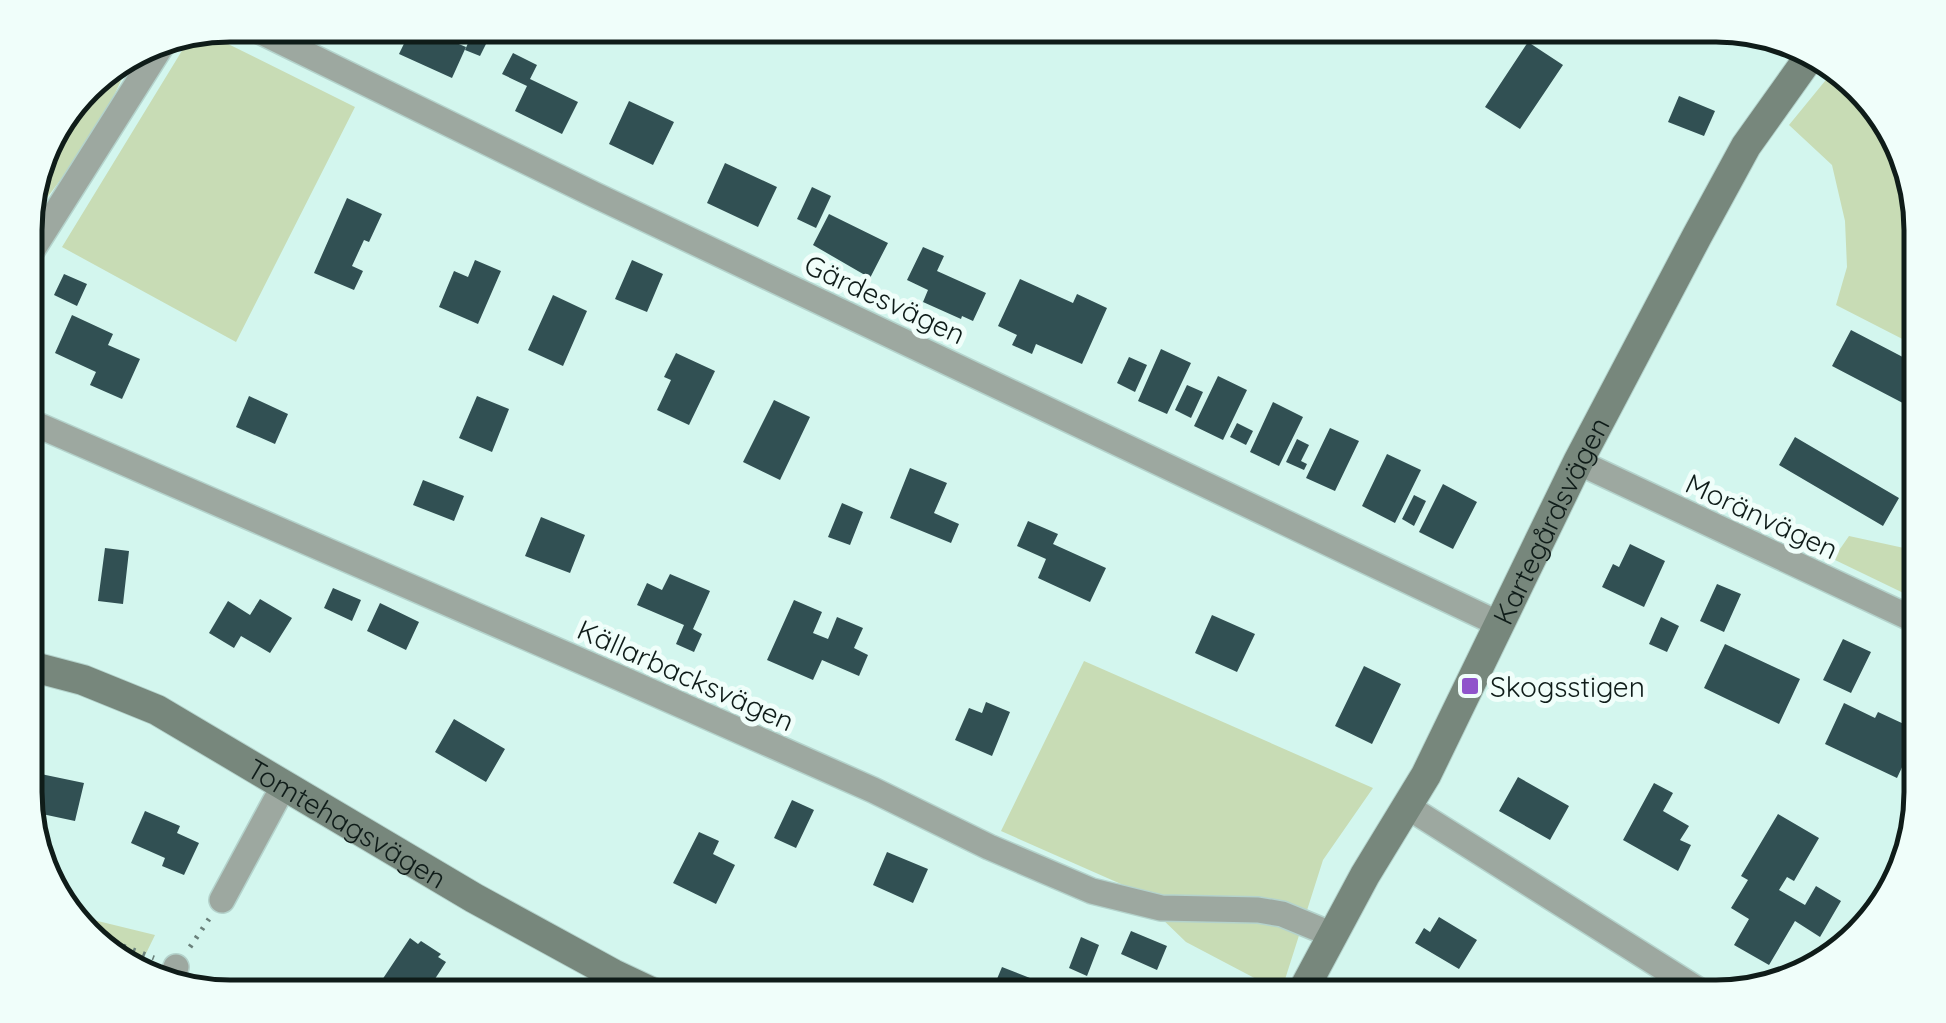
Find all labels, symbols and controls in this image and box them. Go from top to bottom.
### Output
street label: Gärdesvägen [799,246,971,352]
street label: Kartegårdsvägen [1484,411,1616,630]
street label: Moränvägen [1680,465,1844,567]
street label: Källarbacksvägen [572,612,800,738]
place label: Skogsstigen [1490,669,1645,704]
marker: Skogsstigen [1459,675,1481,697]
street label: Tomtehagsvägen [242,750,453,895]

